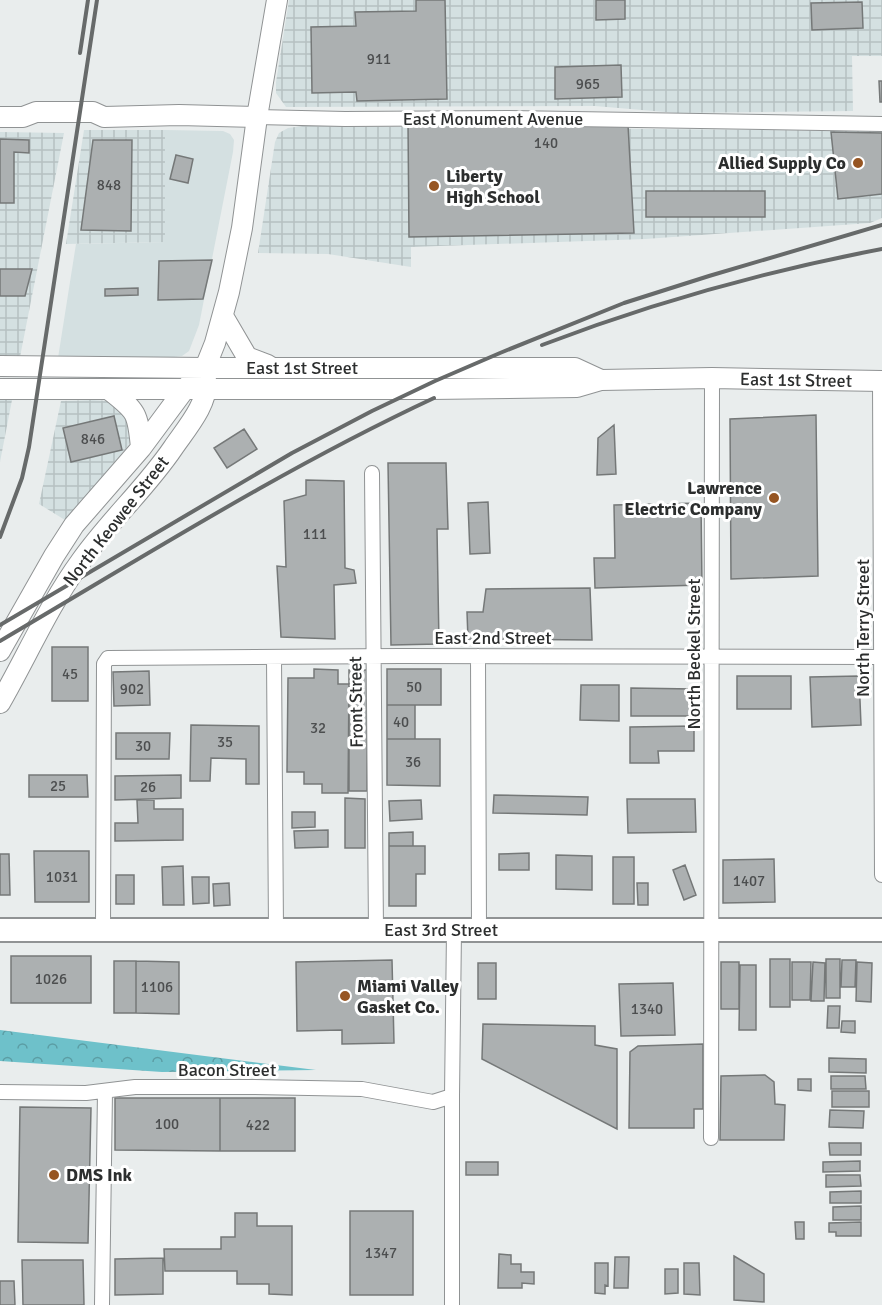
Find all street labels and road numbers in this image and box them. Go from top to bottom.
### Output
street label: East Monument Avenue [403,108,583,130]
street label: East 1st Street [246,357,358,379]
street label: East 1st Street [740,368,852,392]
street label: North Keowee Street [58,452,174,590]
street label: North Terry Street [852,559,874,697]
street label: North Beckel Street [683,579,705,729]
street label: East 2nd Street [434,627,552,649]
street label: Front Street [344,656,368,748]
street label: East 3rd Street [384,919,498,941]
street label: Bacon Street [178,1059,276,1081]

